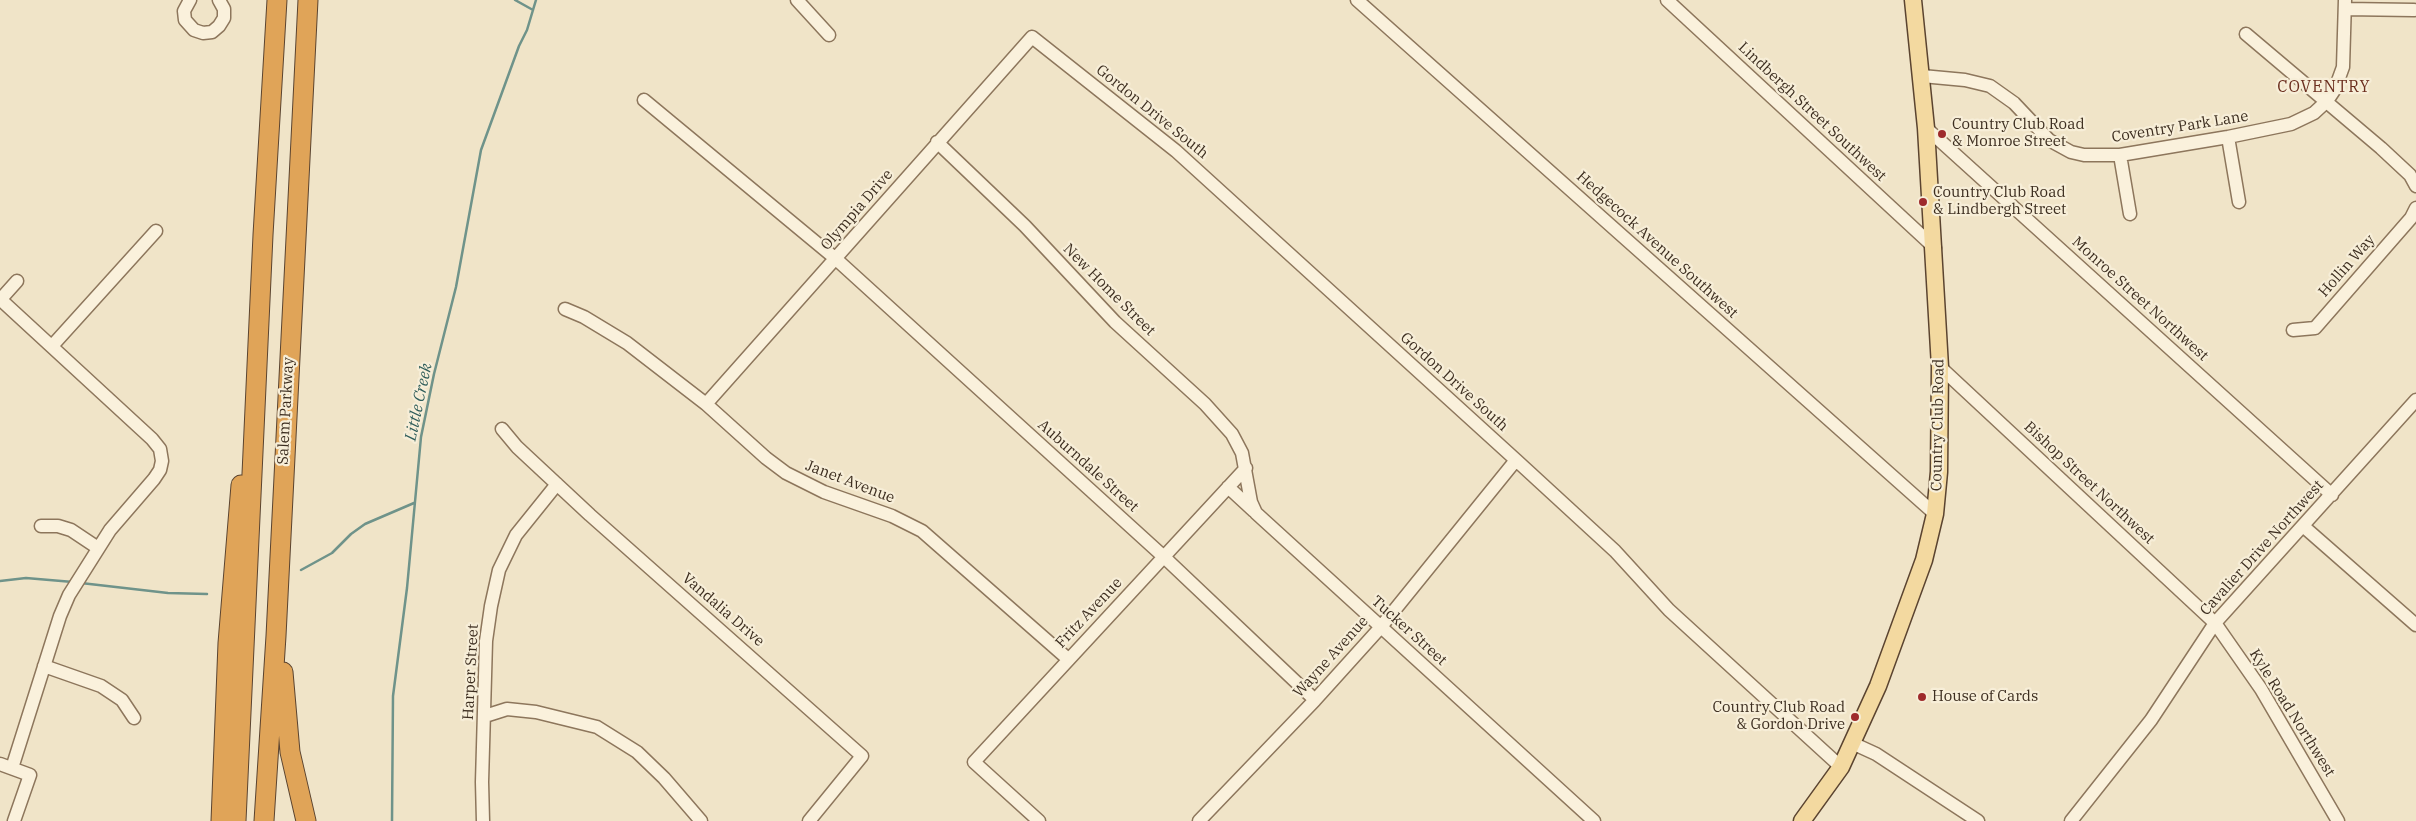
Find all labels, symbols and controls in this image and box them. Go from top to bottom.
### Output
street label: Lindbergh Street Southwest [1734,39,1890,185]
street label: Gordon Drive South [1092,61,1212,163]
district label: COVENTRY [2276,77,2372,97]
street label: Coventry Park Lane [2110,107,2250,147]
place label: Country Club Road & Monroe Street [1952,116,2085,151]
marker: Country Club Road & Monroe Street [1936,128,1948,140]
street label: Olympia Drive [817,166,897,254]
street label: Hedgecock Avenue Southwest [1573,168,1741,322]
place label: Country Club Road & Lindbergh Street [1933,184,2066,219]
marker: Country Club Road & Lindbergh Street [1917,196,1929,208]
street label: Hollin Way [2315,231,2379,301]
street label: Monroe Street Northwest [2068,233,2212,365]
street label: New Home Street [1059,240,1159,340]
street label: Gordon Drive South [1396,329,1512,435]
street label: Salem Parkway [274,357,298,465]
street label: Country Club Road [1928,359,1948,491]
water label: Little Creek [401,362,437,442]
street label: Auburndale Street [1034,416,1142,516]
street label: Bishop Street Northwest [2020,418,2158,548]
street label: Janet Avenue [803,457,897,507]
street label: Cavalier Drive Northwest [2197,477,2327,619]
street label: Vandalia Drive [678,569,768,651]
street label: Fritz Avenue [1052,574,1126,652]
street label: Tucker Street [1368,592,1450,670]
street label: Wayne Avenue [1290,613,1372,701]
street label: Harper Street [459,623,483,721]
street label: Kyle Road Northwest [2245,646,2339,780]
place label: House of Cards [1932,688,2038,706]
marker: House of Cards [1916,691,1928,703]
place label: Country Club Road & Gordon Drive [1712,699,1845,734]
marker: Country Club Road & Gordon Drive [1849,711,1861,723]

